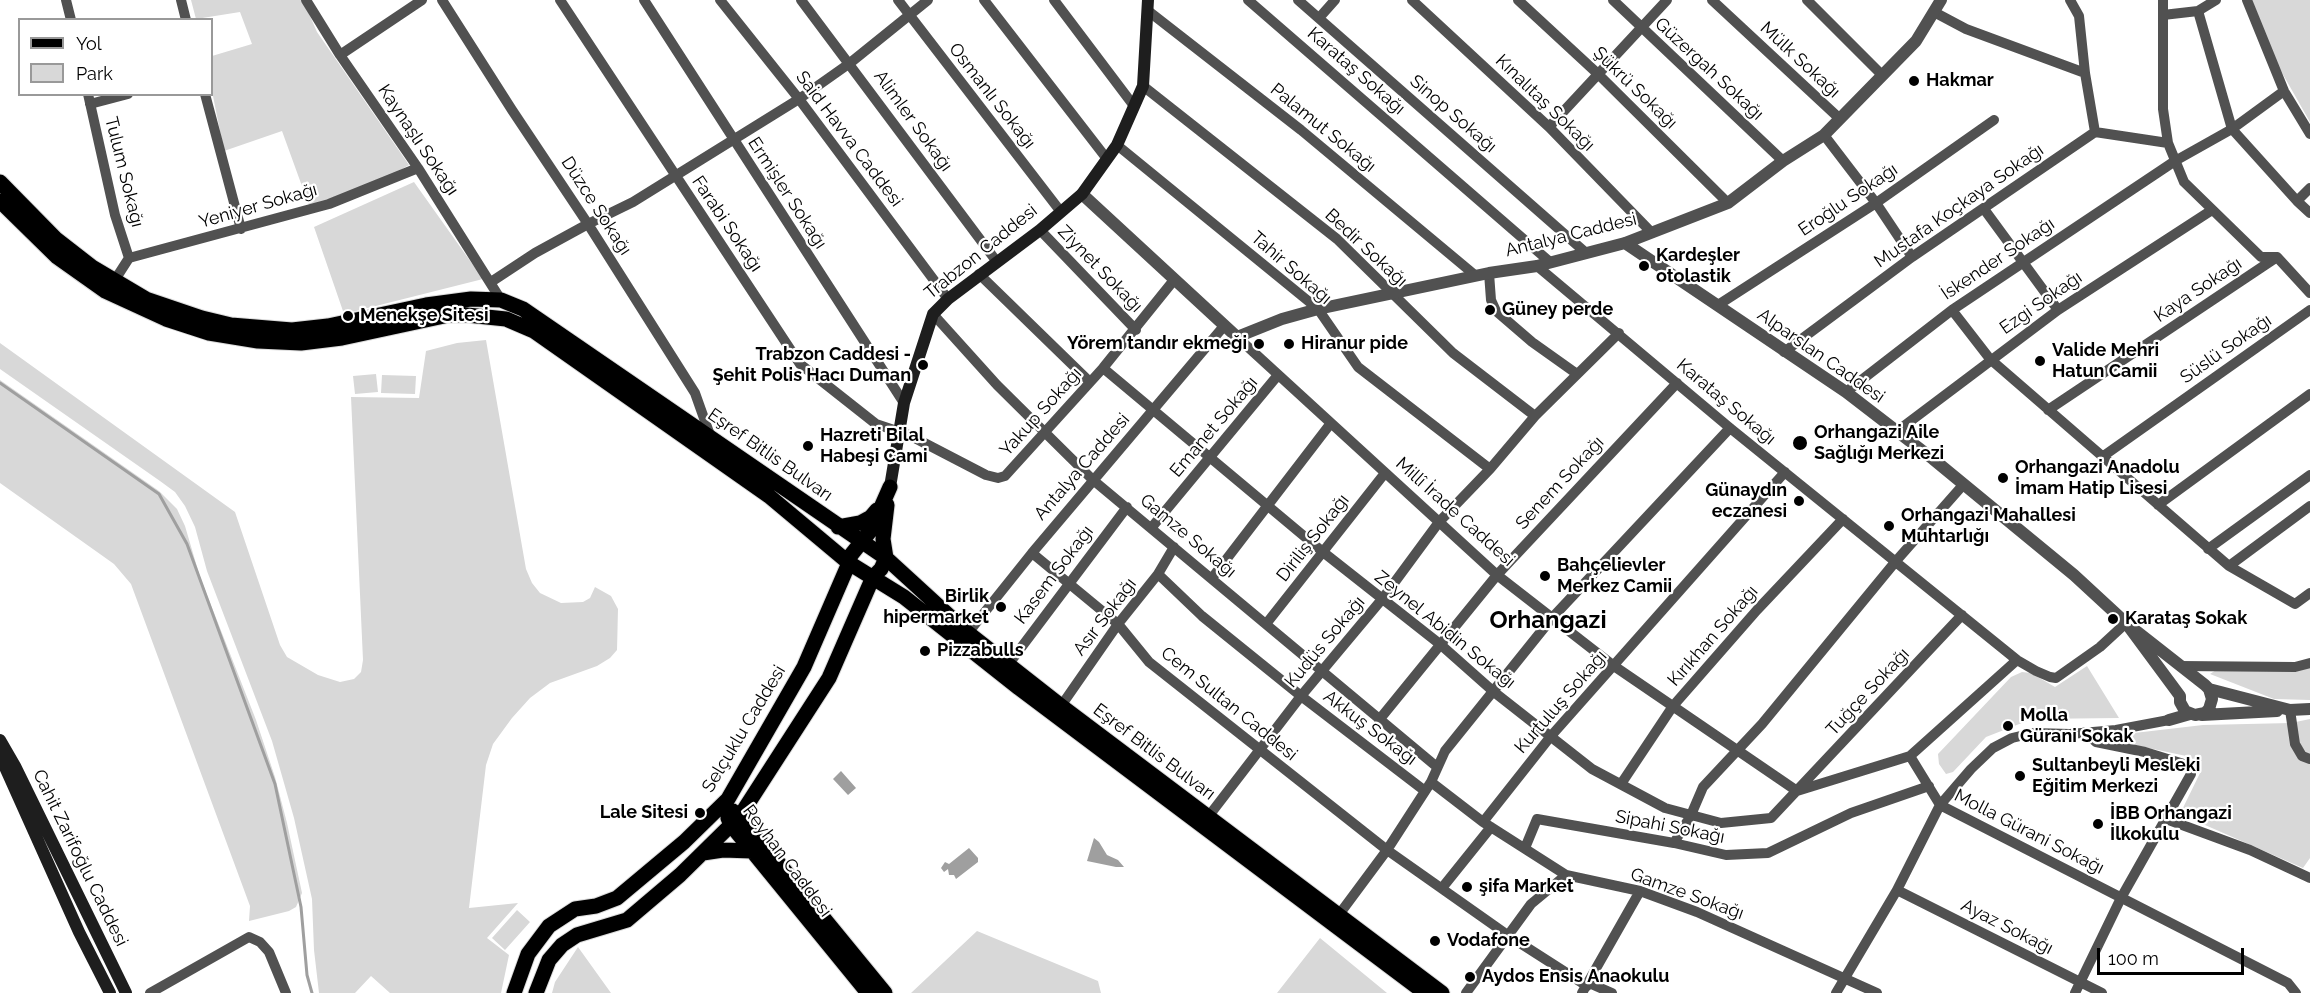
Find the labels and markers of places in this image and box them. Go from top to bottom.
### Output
place label: Hakmar [1926,70,1994,92]
marker: Hakmar [1907,74,1921,88]
place label: Kardeşler otolastik [1656,245,1740,288]
marker: Kardeşler otolastik [1637,259,1651,273]
place label: Güney perde [1502,299,1613,321]
marker: Güney perde [1483,303,1497,317]
place label: Menekşe Sitesi [360,305,489,327]
marker: Menekşe Sitesi [341,309,355,323]
place label: Yörem tandır ekmeği [1067,333,1247,355]
place label: Hiranur pide [1301,333,1408,355]
marker: Yörem tandır ekmeği [1252,337,1266,351]
marker: Hiranur pide [1282,337,1296,351]
place label: Valide Mehri Hatun Camii [2052,340,2159,382]
place label: Trabzon Caddesi - Şehit Polis Hacı Duman [712,344,911,386]
marker: Valide Mehri Hatun Camii [2033,354,2047,368]
marker: Trabzon Caddesi - Şehit Polis Hacı Duman [916,358,930,372]
place label: Orhangazi Aile Sağlığı Merkezi [1814,422,1944,464]
place label: Hazreti Bilal Habeşi Cami [820,425,928,468]
marker: Orhangazi Aile Sağlığı Merkezi [1791,434,1809,452]
marker: Hazreti Bilal Habeşi Cami [801,439,815,453]
place label: Orhangazi Anadolu İmam Hatip Lisesi [2015,457,2180,500]
marker: Orhangazi Anadolu İmam Hatip Lisesi [1996,471,2010,485]
place label: Günaydın eczanesi [1705,480,1787,522]
marker: Günaydın eczanesi [1792,494,1806,508]
place label: Orhangazi Mahallesi Muhtarlığı [1901,505,2076,548]
marker: Orhangazi Mahallesi Muhtarlığı [1882,519,1896,533]
place label: Bahçelievler Merkez Camii [1557,555,1672,598]
marker: Bahçelievler Merkez Camii [1538,569,1552,583]
place label: Birlik hipermarket [883,586,989,628]
marker: Birlik hipermarket [994,600,1008,614]
place label: Karataş Sokak [2125,608,2247,630]
marker: Karataş Sokak [2106,612,2120,626]
place label: Pizzabulls [937,640,1024,662]
marker: Pizzabulls [918,644,932,658]
place label: Molla Gürani Sokak [2020,705,2133,748]
marker: Molla Gürani Sokak [2001,719,2015,733]
place label: Sultanbeyli Mesleki Eğitim Merkezi [2032,755,2200,798]
marker: Sultanbeyli Mesleki Eğitim Merkezi [2013,769,2027,783]
place label: Lale Sitesi [600,802,688,824]
place label: İBB Orhangazi İlkokulu [2110,803,2232,846]
marker: Lale Sitesi [693,806,707,820]
marker: İBB Orhangazi İlkokulu [2091,817,2105,831]
place label: şifa Market [1479,876,1574,898]
marker: şifa Market [1460,880,1474,894]
place label: Vodafone [1447,930,1530,952]
marker: Vodafone [1428,934,1442,948]
place label: Aydos Ensis Anaokulu [1482,966,1669,988]
marker: Aydos Ensis Anaokulu [1463,970,1477,984]

